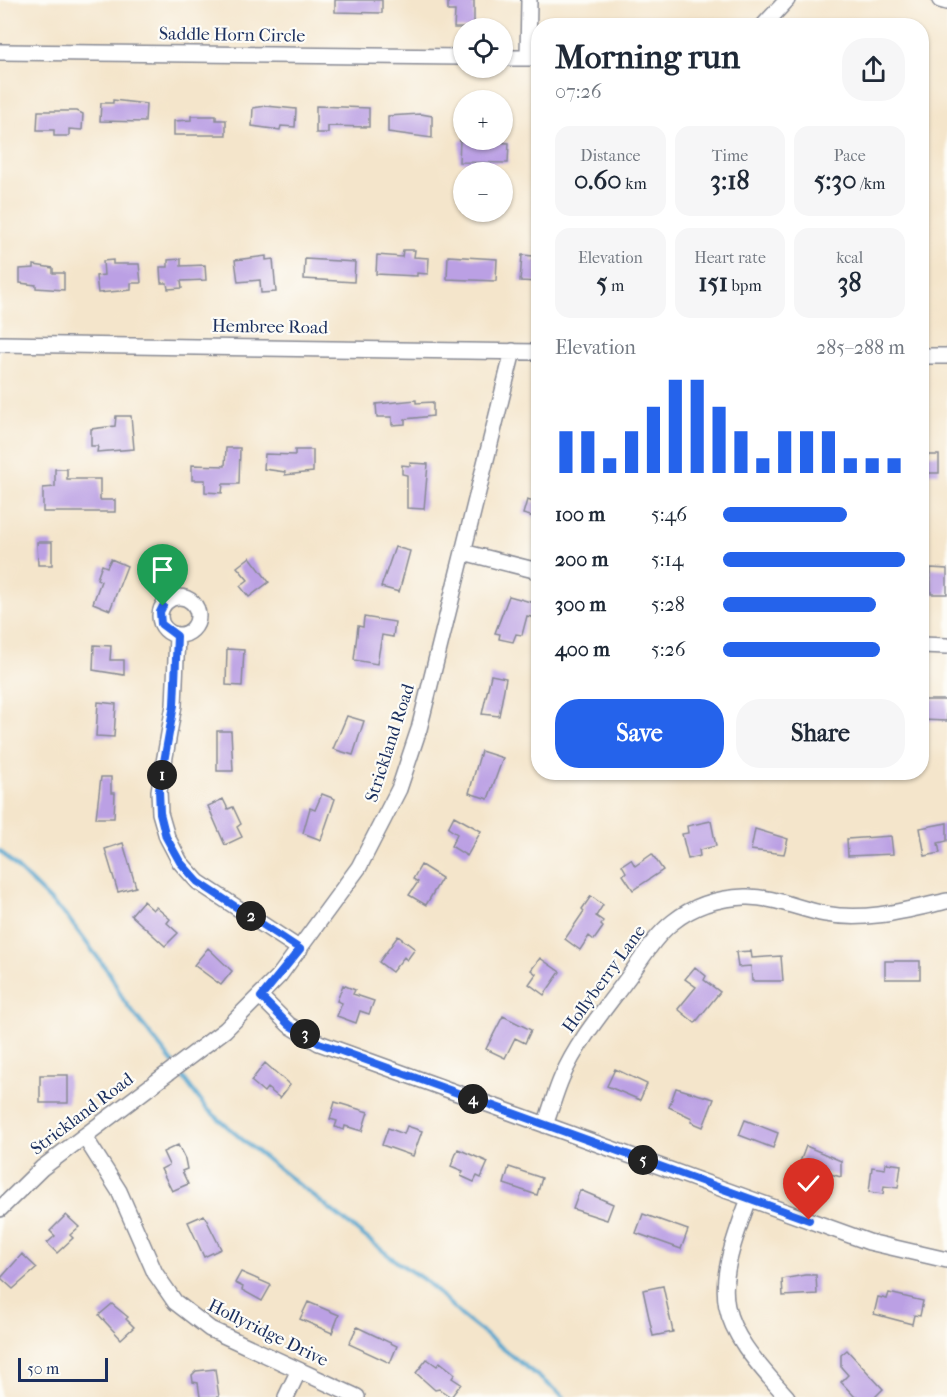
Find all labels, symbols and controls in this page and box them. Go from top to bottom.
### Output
map controls [453,18,513,222]
button: locate [453,18,513,78]
street label: Saddle Horn Circle [159,23,305,47]
text: Morning run [555,38,740,77]
button: share [842,38,905,101]
text: 07:26 [555,80,602,103]
button: + [453,90,513,150]
text: Distance [580,146,640,165]
text: Time [712,146,748,165]
text: Pace [834,146,866,165]
button: − [453,162,513,222]
text: 0.60 [574,165,622,196]
text: 3:18 [710,165,750,196]
text: 5:30 [814,165,856,196]
text: km [622,174,647,193]
text: /km [856,174,885,193]
text: Elevation [578,248,643,267]
text: Heart rate [694,248,766,267]
text: kcal [836,248,863,267]
text: 5 [596,267,608,298]
text: 151 [698,267,728,298]
text: 38 [838,267,862,298]
text: m [608,276,624,295]
text: bpm [728,276,762,295]
street label: Hembree Road [212,315,329,339]
text: Elevation [555,336,636,359]
text: 285–288 m [816,336,905,359]
text: 100 m [555,503,605,526]
text: 5:46 [651,503,687,526]
pin [137,544,188,606]
text: 200 m [555,548,608,571]
text: 5:14 [651,548,683,571]
icon: arrive [146,553,179,586]
text: 300 m [555,593,606,616]
text: 5:28 [651,593,685,616]
text: 400 m [555,638,610,661]
text: 5:26 [651,638,686,661]
street label: Strickland Road [361,681,419,805]
button: Save [555,699,724,768]
button: Share [736,699,905,768]
pin: 1 [147,760,177,790]
text: 1 [159,765,165,784]
pin: 2 [236,901,266,931]
text: 2 [247,906,255,925]
street label: Hollyberry Lane [558,921,650,1037]
pin: 3 [290,1019,320,1049]
text: 3 [302,1024,308,1043]
street label: Strickland Road [27,1068,138,1159]
pin: 4 [458,1084,488,1114]
text: 4 [468,1089,478,1108]
pin: 5 [628,1145,658,1175]
text: 5 [640,1150,646,1169]
pin [783,1158,834,1220]
icon: check [792,1167,825,1200]
street label: Hollyridge Drive [204,1295,332,1371]
scale bar [18,1355,108,1382]
text: 50 m [27,1359,59,1378]

